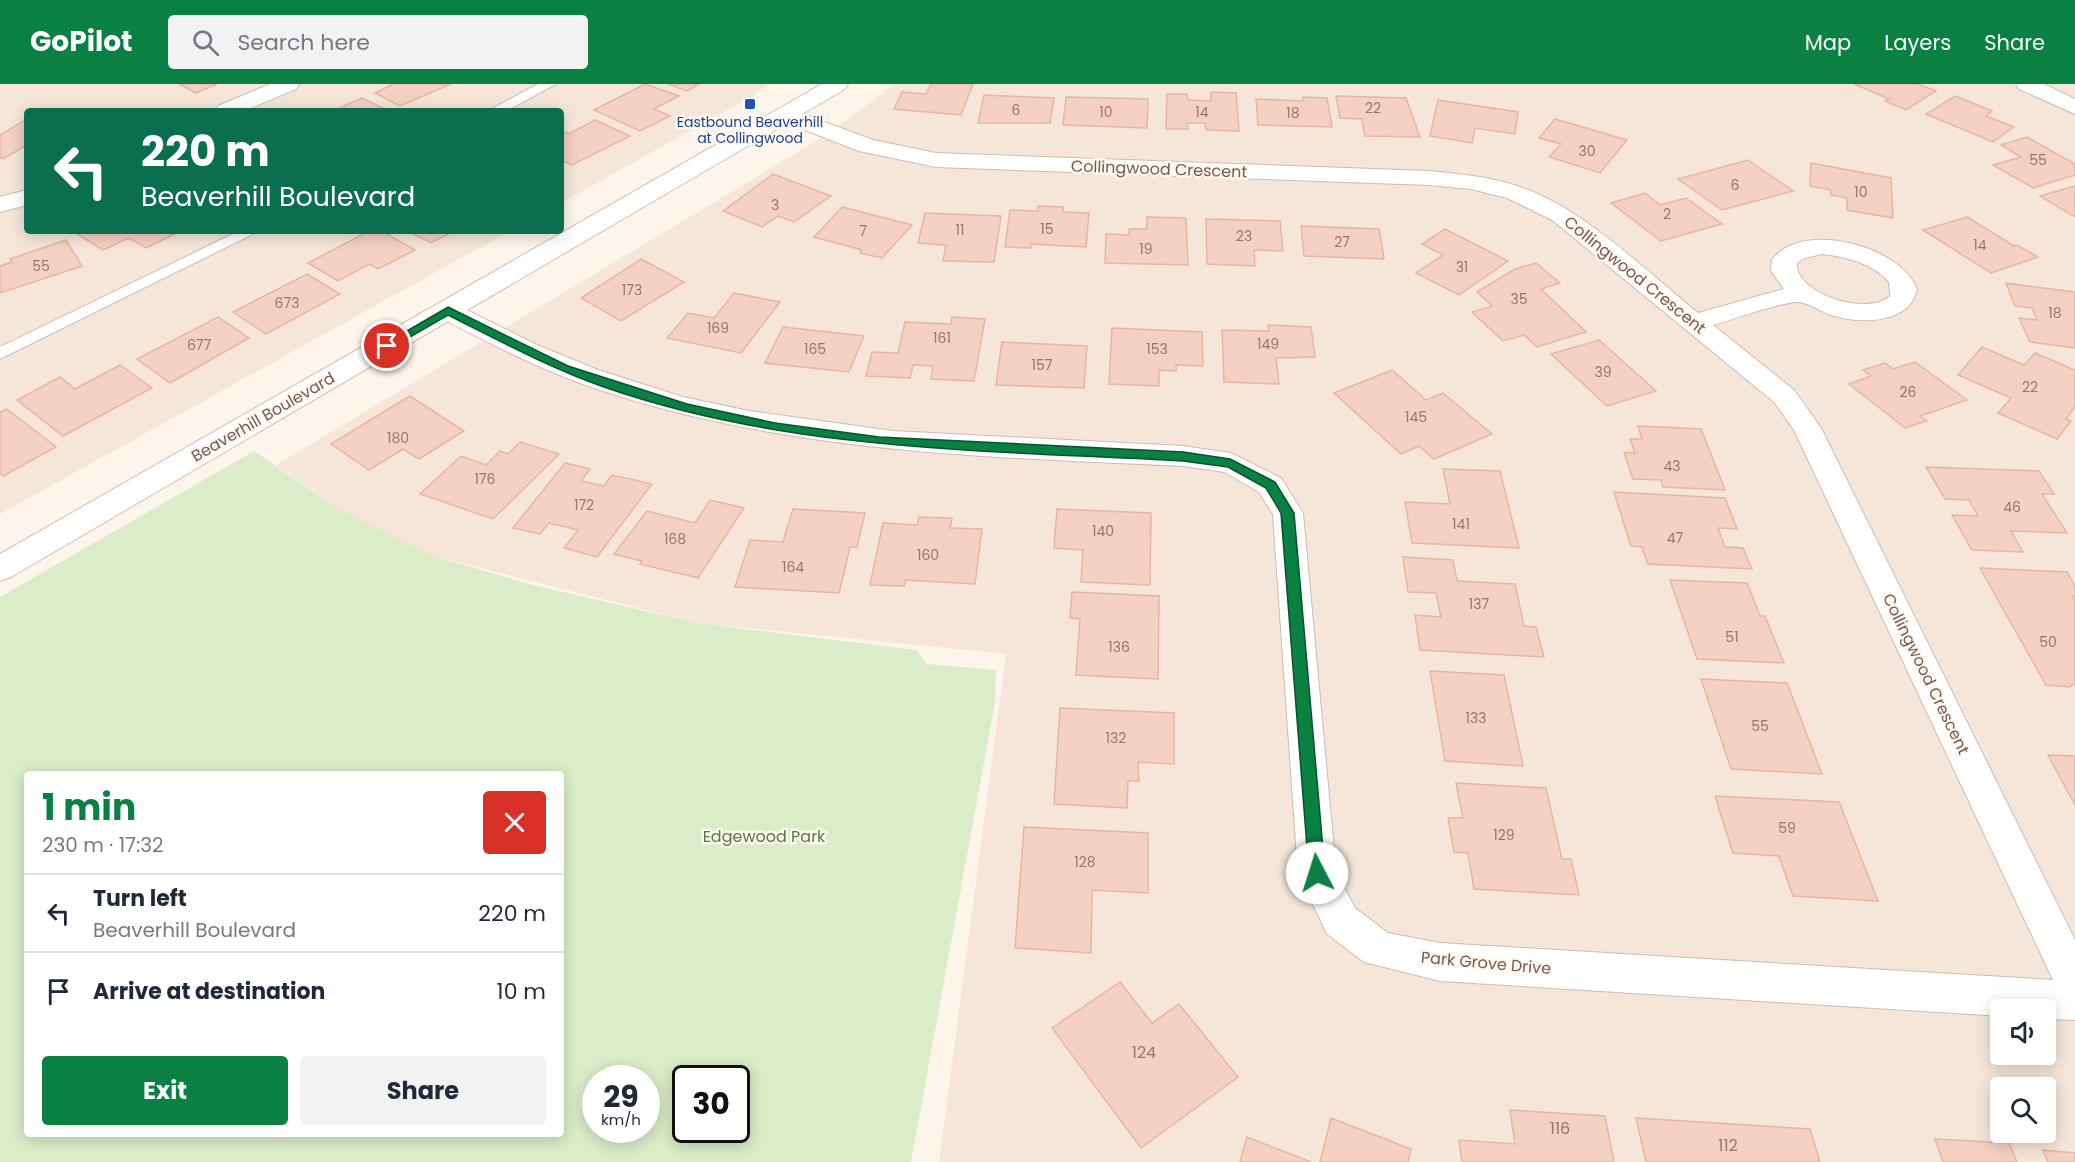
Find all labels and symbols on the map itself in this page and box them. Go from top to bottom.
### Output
marker: Eastbound Beaverhill at Collingwood [743,97,757,111]
house number: 22 [1365,98,1381,118]
house number: 6 [1012,100,1021,120]
house number: 10 [1099,102,1113,122]
house number: 14 [1195,102,1209,122]
house number: 18 [1286,103,1300,123]
place label: Eastbound Beaverhill at Collingwood [677,112,823,148]
house number: 30 [1578,141,1596,161]
house number: 55 [2029,150,2047,170]
street label: Collingwood Crescent [1070,154,1248,184]
house number: 6 [1731,175,1740,195]
house number: 10 [1854,182,1868,202]
house number: 3 [771,195,779,215]
house number: 2 [1663,204,1671,224]
street label: Collingwood Crescent [1559,211,1711,340]
house number: 15 [1040,219,1054,239]
house number: 11 [956,220,964,240]
house number: 7 [859,221,867,241]
house number: 23 [1236,226,1252,246]
house number: 27 [1334,232,1350,252]
house number: 14 [1973,235,1987,255]
house number: 19 [1139,239,1153,259]
house number: 55 [32,256,50,276]
house number: 31 [1456,257,1468,277]
house number: 173 [622,280,642,300]
house number: 35 [1510,289,1528,309]
house number: 673 [275,293,299,313]
house number: 18 [2048,303,2062,323]
house number: 169 [707,318,729,338]
pin [361,320,412,371]
house number: 161 [933,328,951,348]
house number: 149 [1257,334,1279,354]
house number: 677 [187,335,211,355]
house number: 165 [804,339,826,359]
house number: 153 [1146,339,1168,359]
house number: 157 [1032,355,1053,375]
house number: 39 [1594,362,1612,382]
street label: Beaverhill Boulevard [187,366,339,468]
house number: 22 [2022,377,2038,397]
house number: 26 [1900,382,1917,402]
house number: 145 [1405,407,1427,427]
house number: 180 [387,428,409,448]
house number: 43 [1663,456,1681,476]
house number: 176 [474,469,496,489]
house number: 172 [574,495,594,515]
house number: 46 [2003,497,2021,517]
house number: 141 [1452,514,1470,534]
house number: 140 [1092,521,1114,541]
house number: 47 [1667,528,1684,548]
house number: 168 [664,529,686,549]
house number: 160 [917,545,939,565]
house number: 164 [782,557,804,577]
street label: Collingwood Crescent [1877,590,1975,758]
house number: 137 [1469,594,1490,614]
house number: 51 [1725,627,1739,647]
house number: 50 [2039,632,2057,652]
house number: 136 [1108,637,1130,657]
house number: 133 [1466,708,1486,728]
house number: 55 [1751,716,1769,736]
house number: 132 [1106,728,1126,748]
house number: 59 [1778,818,1796,838]
park label: Edgewood Park [703,825,826,848]
house number: 129 [1493,825,1515,845]
position arrow [1285,841,1349,905]
house number: 128 [1074,852,1096,872]
street label: Park Grove Drive [1420,946,1552,980]
house number: 124 [1132,1041,1156,1064]
speed limit sign: 30 [672,1065,750,1143]
house number: 116 [1550,1117,1570,1140]
house number: 112 [1718,1134,1738,1157]

